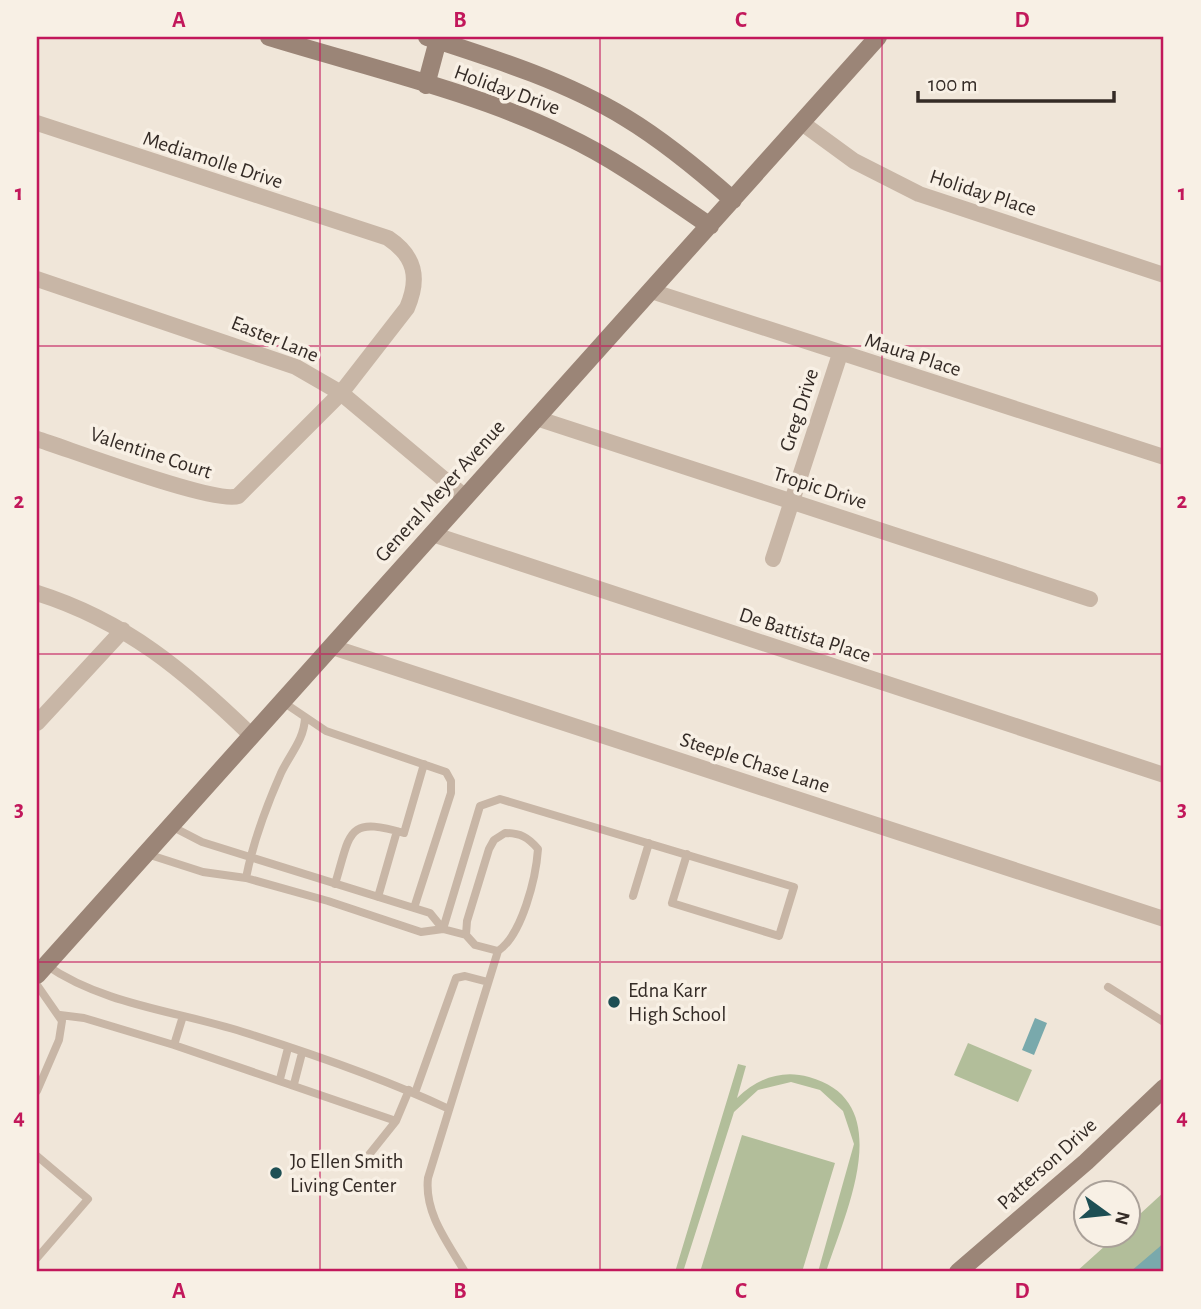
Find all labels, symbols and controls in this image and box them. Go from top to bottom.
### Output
text: A [172,9,186,32]
text: B [453,9,467,32]
text: C [735,9,747,32]
text: D [1014,9,1030,32]
scale bar [918,60,1114,104]
street label: Holiday Drive [451,61,563,119]
text: 100 m [928,74,978,95]
street label: Mediamolle Drive [141,128,285,192]
street label: Holiday Place [927,166,1039,220]
text: 1 [15,182,23,205]
text: 1 [1178,182,1186,205]
street label: Easter Lane [228,312,322,366]
street label: Maura Place [862,330,964,380]
street label: Greg Drive [776,366,822,454]
street label: General Meyer Avenue [371,416,509,566]
street label: Valentine Court [88,423,215,483]
street label: Tropic Drive [771,463,869,513]
text: 2 [14,490,25,513]
text: 2 [1177,490,1188,513]
street label: De Battista Place [736,604,874,666]
street label: Steeple Chase Lane [678,729,832,797]
text: 3 [14,798,24,821]
text: 3 [1177,798,1187,821]
place label: Edna Karr High School [628,980,726,1025]
marker: Edna Karr High School [606,994,622,1010]
text: 4 [13,1106,25,1129]
text: 4 [1176,1106,1188,1129]
street label: Patterson Drive [993,1114,1101,1214]
place label: Jo Ellen Smith Living Center [290,1151,404,1196]
marker: Jo Ellen Smith Living Center [268,1165,284,1181]
north arrow [1072,1180,1142,1250]
text: N [1111,1209,1133,1227]
text: A [172,1280,186,1303]
text: B [453,1280,467,1303]
text: C [735,1280,747,1303]
text: D [1014,1280,1030,1303]

